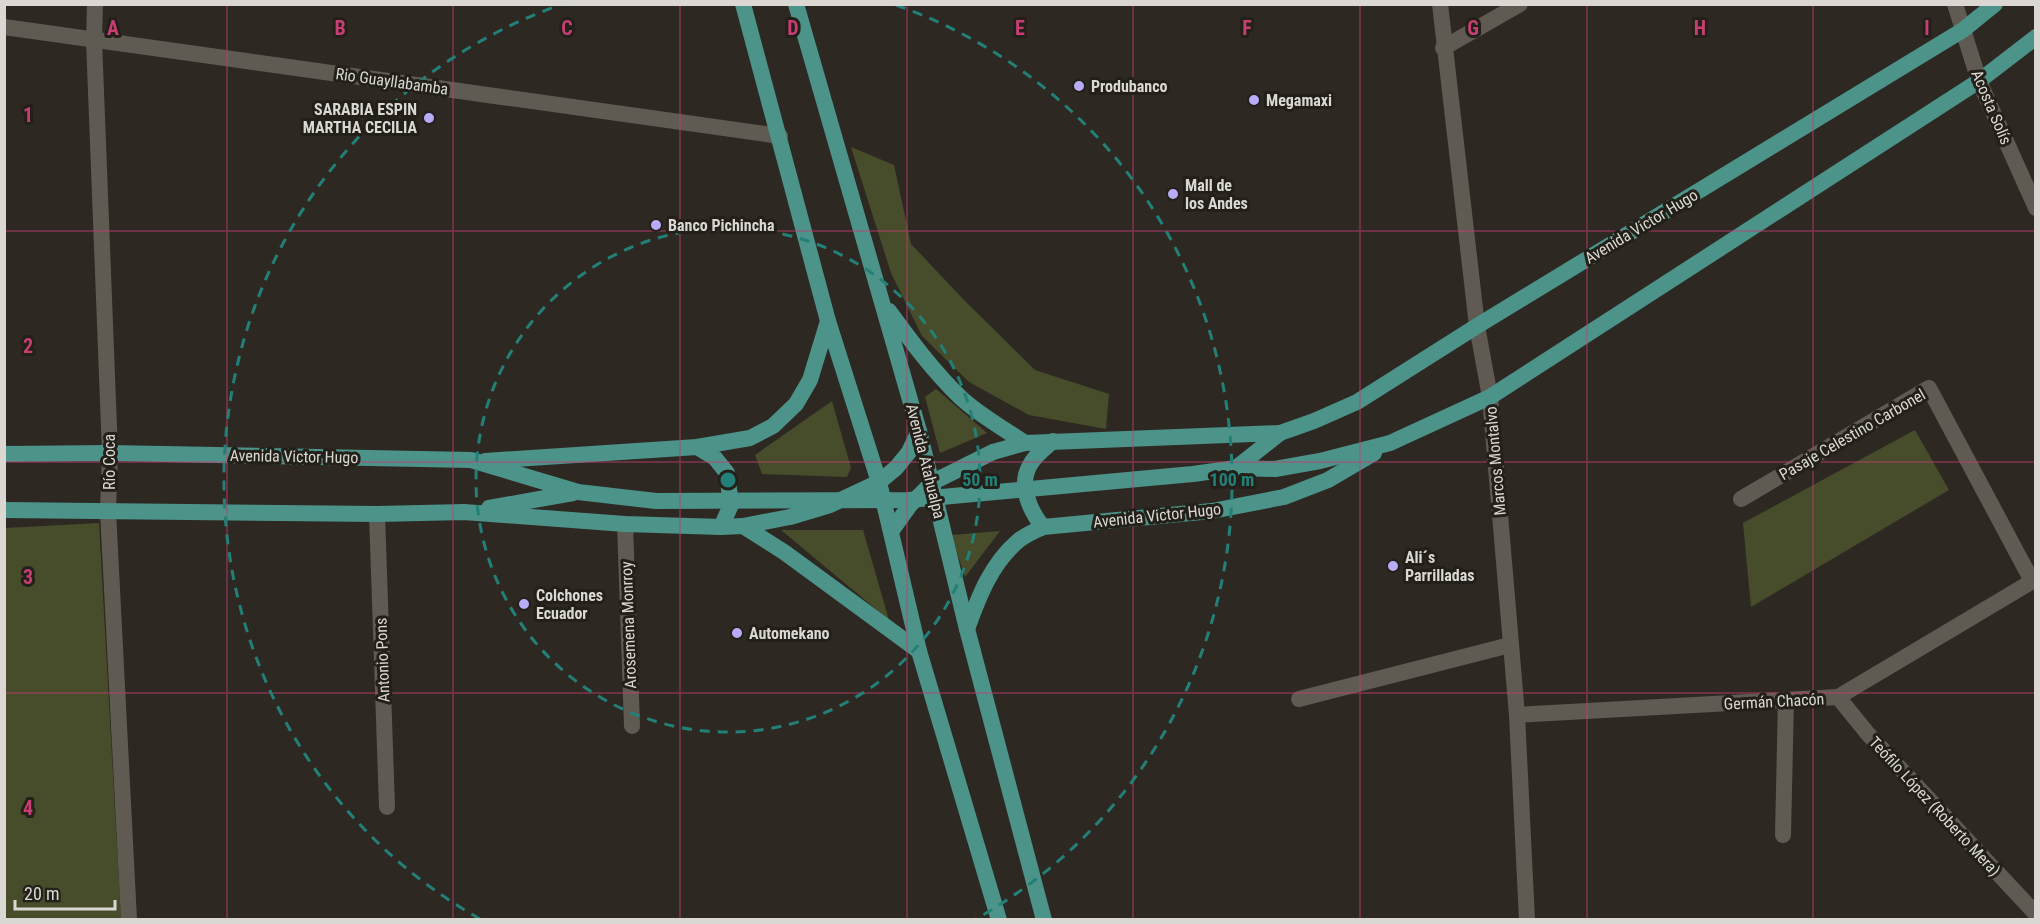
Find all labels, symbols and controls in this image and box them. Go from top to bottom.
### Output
text: A [107,16,119,40]
text: B [334,16,346,40]
text: C [561,16,573,40]
text: D [787,16,799,40]
text: E [1015,16,1025,40]
text: F [1242,16,1252,40]
text: G [1467,16,1479,40]
text: H [1694,16,1706,40]
text: I [1924,16,1930,40]
street label: Rio Guayllabamba [334,64,449,99]
street label: Acosta Solís [1967,67,2016,147]
place label: Produbanco [1091,77,1168,96]
marker: Produbanco [1072,79,1086,93]
place label: Megamaxi [1266,91,1332,110]
marker: Megamaxi [1247,93,1261,107]
place label: SARABIA ESPIN MARTHA CECILIA [303,100,417,137]
text: 1 [23,103,33,127]
marker: SARABIA ESPIN MARTHA CECILIA [422,111,436,125]
place label: Mall de los Andes [1185,176,1248,213]
street label: Avenida Victor Hugo [1581,185,1701,268]
marker: Mall de los Andes [1166,187,1180,201]
place label: Banco Pichincha [668,216,775,235]
marker: Banco Pichincha [649,218,663,232]
text: 2 [23,334,33,358]
street label: Pasaje Celestino Carbonel [1776,385,1929,484]
street label: Avenida Atahualpa [902,402,949,520]
street label: Marcos Montalvo [1481,406,1510,516]
street label: Río Coca [100,434,119,490]
street label: Avenida Victor Hugo [230,446,358,467]
text: 50 m [962,469,998,490]
text: 100 m [1210,469,1254,490]
centre of rings [718,470,738,490]
street label: Avenida Victor Hugo [1092,499,1222,532]
place label: Ali´s Parrilladas [1405,548,1475,585]
marker: Ali´s Parrilladas [1386,559,1400,573]
street label: Arosemena Monrroy [617,561,640,689]
text: 3 [23,565,33,589]
place label: Colchones Ecuador [536,586,603,623]
marker: Colchones Ecuador [517,597,531,611]
street label: Antonio Pons [372,617,393,703]
place label: Automekano [749,624,830,643]
marker: Automekano [730,626,744,640]
street label: Germán Chacón [1723,689,1825,714]
street label: Teófilo López (Roberto Mera) [1865,733,2004,880]
text: 4 [23,796,33,820]
scale bar [15,873,116,911]
text: 20 m [24,883,59,904]

